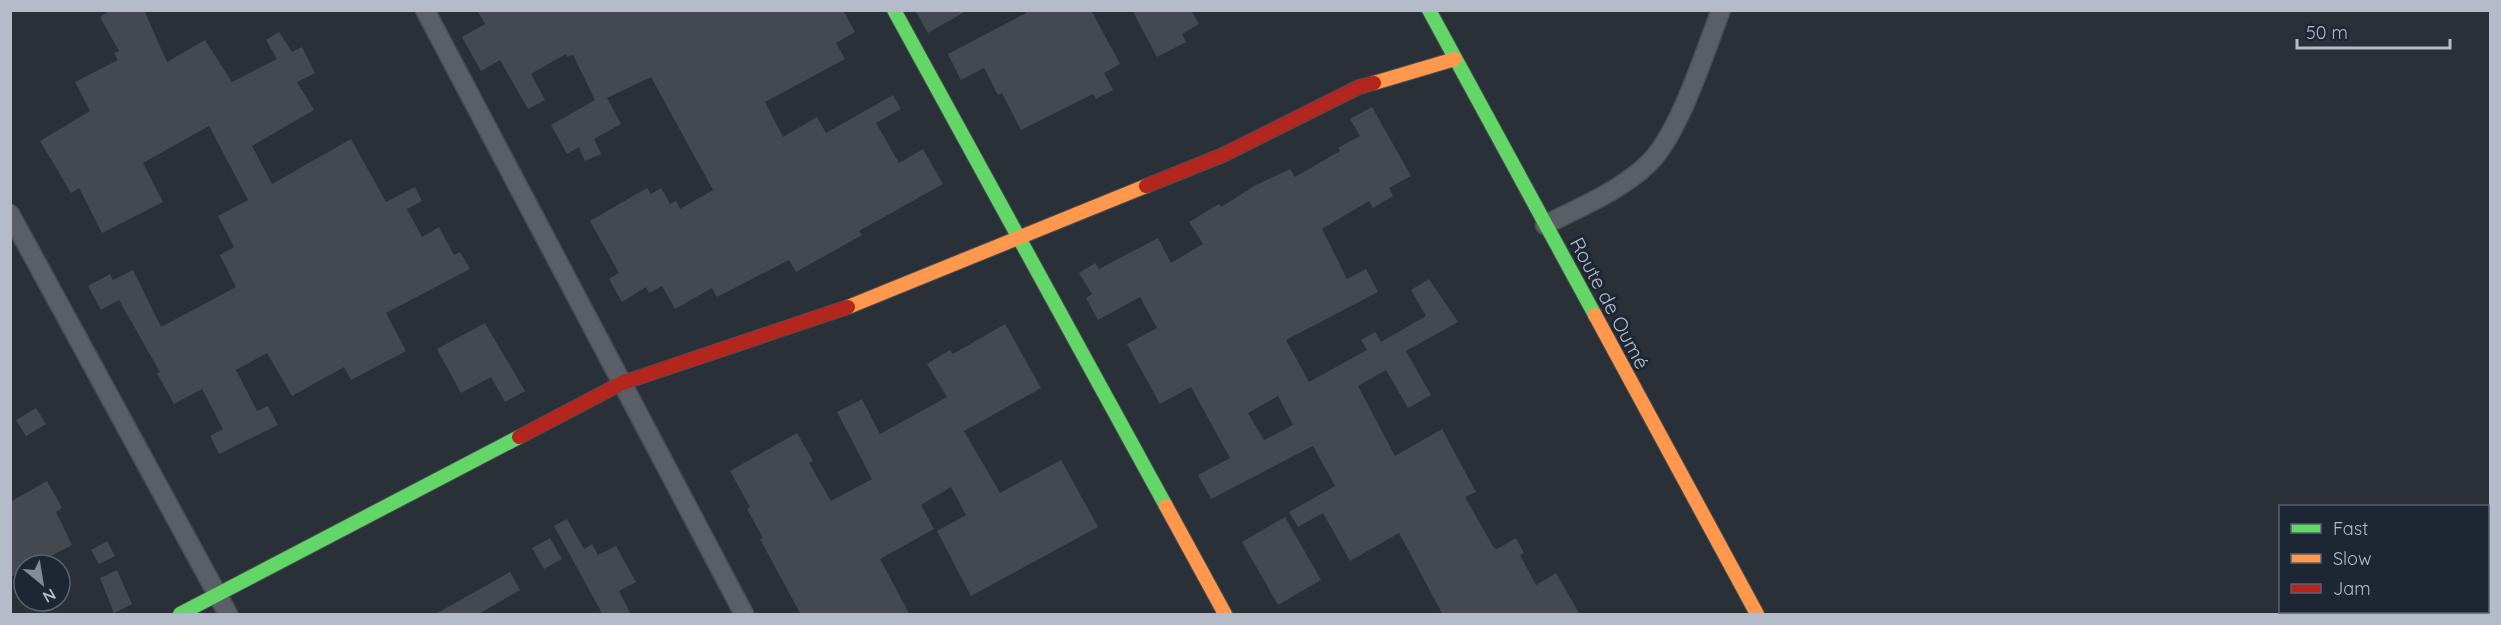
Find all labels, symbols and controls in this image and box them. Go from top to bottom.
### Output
scale bar [2297,12,2450,50]
text: 50 m [2306,21,2348,44]
street label: Route de Oumé [1565,233,1655,373]
legend [2279,505,2489,613]
text: Fast [2333,517,2368,540]
text: Slow [2333,547,2371,570]
north arrow [12,553,72,613]
text: Jam [2333,577,2371,600]
text: N [39,584,60,608]

